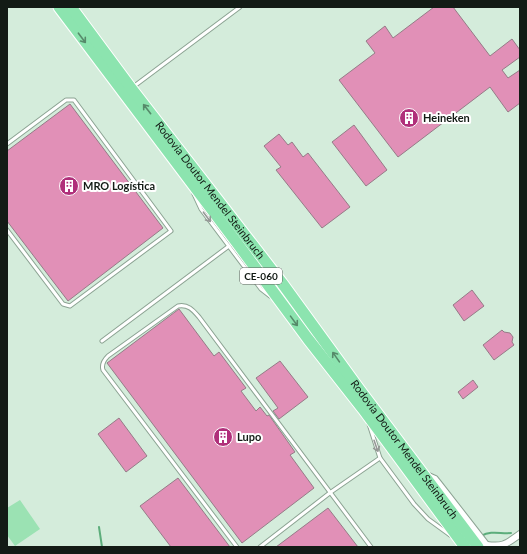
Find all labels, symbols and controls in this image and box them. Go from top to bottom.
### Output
one-way arrow [78,33,86,44]
one-way arrow [143,103,151,114]
building icon: Heineken [398,107,420,129]
place label: Heineken [423,111,470,124]
street label: Rodovia Doutor Mendel Steinbruch [153,118,268,261]
building icon: MRO Logística [58,175,80,197]
place label: MRO Logística [83,179,155,192]
one-way arrow [203,212,211,223]
road number: CE-060 [240,268,282,284]
one-way arrow [290,316,298,327]
one-way arrow [332,352,340,363]
street label: Rodovia Doutor Mendel Steinbruch [348,377,461,521]
building icon: Lupo [212,426,234,448]
place label: Lupo [237,430,261,443]
one-way arrow [373,440,380,453]

